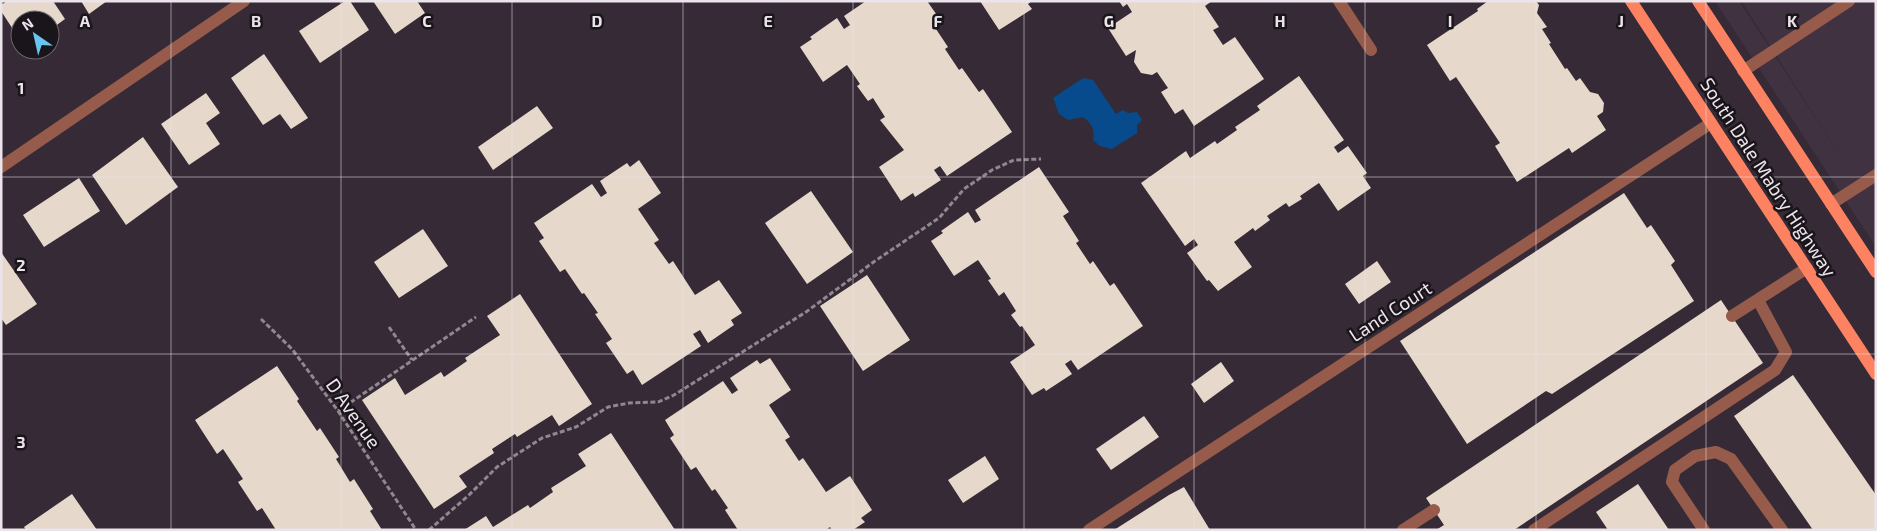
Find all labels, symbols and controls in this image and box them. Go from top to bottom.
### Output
north arrow [10,10,60,60]
text: A [80,11,91,30]
text: B [251,11,261,30]
text: C [422,11,432,30]
text: D [592,11,603,30]
text: E [763,11,773,30]
text: F [934,11,943,30]
text: G [1104,11,1114,30]
text: H [1274,11,1286,30]
text: I [1448,11,1452,30]
text: J [1618,11,1624,30]
text: K [1787,11,1798,30]
text: N [19,14,36,34]
street label: South Dale Mabry Highway [1696,73,1842,281]
text: 1 [18,78,24,97]
text: 2 [16,255,26,274]
street label: Land Court [1344,276,1436,346]
street label: D Avenue [322,374,386,452]
text: 3 [16,432,26,451]

